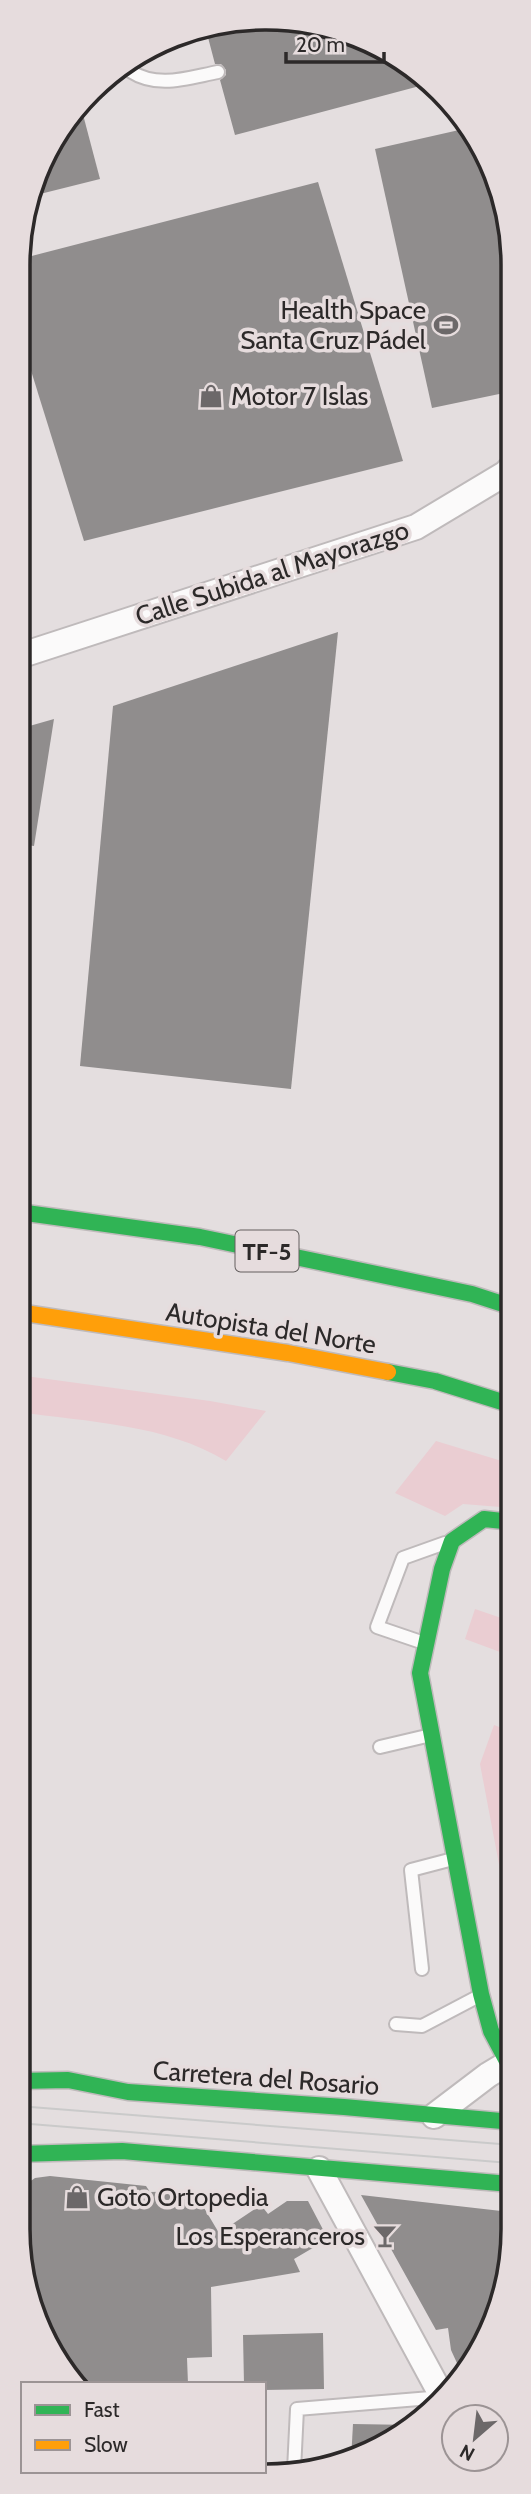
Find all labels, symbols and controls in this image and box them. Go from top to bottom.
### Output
scale bar [286,21,384,65]
text: 20 m [296,32,345,57]
place label: Health Space Santa Cruz Pádel [240,294,426,356]
sports icon: Health Space Santa Cruz Pádel [432,311,460,339]
place label: Motor 7 Islas [231,380,369,412]
shop icon: Motor 7 Islas [197,382,225,410]
street label: Calle Subida al Mayorazgo [131,514,413,632]
road number: TF-5 [236,1231,298,1272]
street label: Autopista del Norte [164,1296,378,1360]
street label: Carretera del Rosario [152,2054,380,2102]
place label: Goto Ortopedia [97,2181,269,2213]
shop icon: Goto Ortopedia [63,2183,91,2211]
place label: Los Esperanceros [176,2220,365,2252]
bar icon: Los Esperanceros [371,2222,399,2250]
legend [21,2382,266,2473]
text: Fast [84,2397,120,2422]
north arrow [440,2403,510,2473]
text: Slow [84,2432,128,2457]
text: N [456,2439,479,2466]

